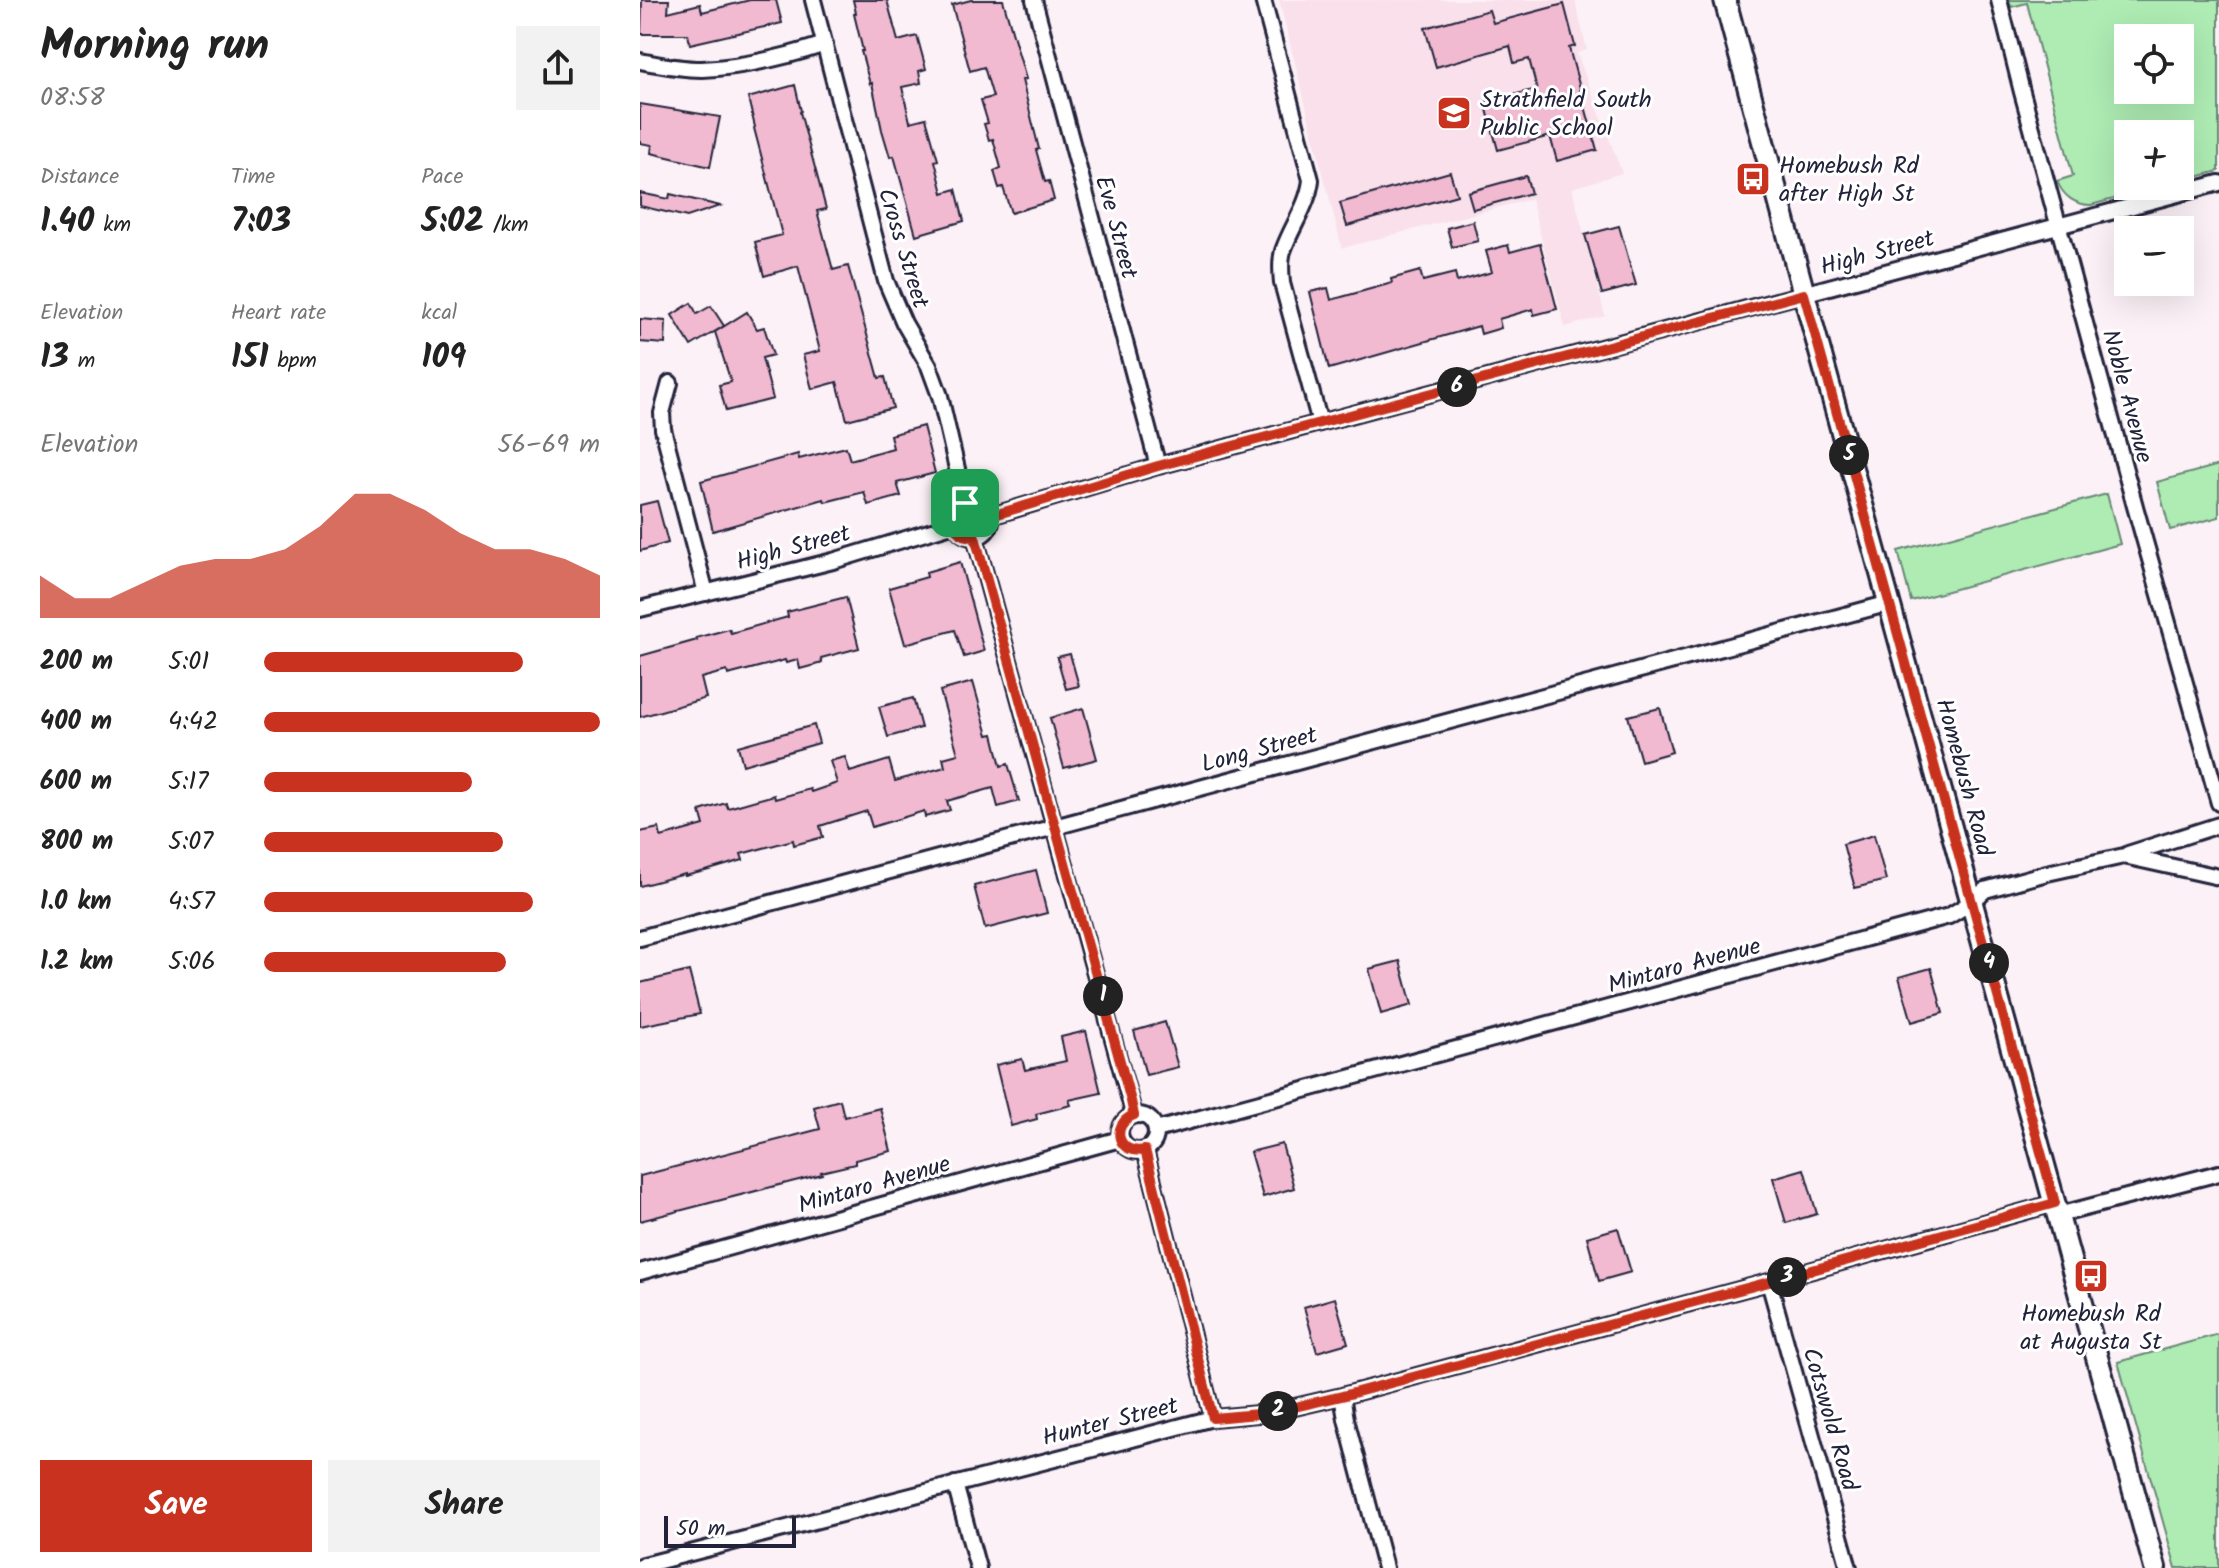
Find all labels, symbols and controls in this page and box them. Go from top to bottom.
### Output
text: Morning run [40,12,269,82]
map controls [2114,24,2194,296]
button: locate [2114,24,2194,104]
button: share [516,26,600,110]
text: 08:58 [40,77,105,119]
place label: Strathfield South Public School [1480,81,1652,148]
school or university icon: Strathfield South Public School [1435,94,1473,132]
button: + [2114,120,2194,200]
place label: Homebush Rd after High St [1779,147,1920,214]
text: Distance [40,160,119,195]
text: Time [231,160,275,195]
text: Pace [421,160,463,195]
bus stop icon: Homebush Rd after High St [1734,160,1772,198]
street label: Eve Street [1083,171,1148,284]
street label: Cross Street [866,183,940,314]
text: 1.40 [40,195,94,249]
text: 7:03 [231,195,291,249]
text: 5:02 [421,195,484,249]
text: km [94,208,131,243]
text: /km [484,208,529,243]
button: − [2114,216,2194,296]
street label: High Street [1816,219,1939,287]
text: Elevation [40,296,123,331]
text: Heart rate [231,296,326,331]
text: kcal [421,296,457,331]
street label: Noble Avenue [2090,325,2163,468]
text: 13 [40,331,69,385]
text: 151 [231,331,268,385]
text: 109 [421,331,466,385]
text: m [69,344,95,379]
text: bpm [268,344,317,379]
pin: 6 [1437,367,1477,407]
text: 6 [1451,369,1463,404]
text: Elevation [40,424,138,466]
text: 56–69 m [497,424,600,466]
pin: 5 [1829,435,1869,475]
text: 5 [1843,437,1855,472]
pin [931,469,999,537]
icon: arrive [943,481,987,525]
street label: High Street [732,514,855,582]
text: 200 m [40,641,113,683]
text: 5:01 [168,641,210,683]
street label: Homebush Road [1924,694,2004,862]
text: 400 m [40,701,112,743]
text: 4:42 [168,701,218,743]
street label: Long Street [1197,716,1322,785]
text: 600 m [40,761,112,803]
text: 5:17 [168,761,209,803]
text: 800 m [40,821,113,863]
text: 5:07 [168,821,213,863]
text: 1.0 km [40,881,111,923]
text: 4:57 [168,881,215,923]
street label: Mintaro Avenue [1603,927,1765,1006]
text: 1.2 km [40,941,113,983]
text: 5:06 [168,941,216,983]
pin: 4 [1969,943,2009,983]
text: 4 [1983,945,1995,980]
pin: 1 [1083,976,1123,1016]
text: 1 [1100,978,1106,1013]
street label: Mintaro Avenue [794,1145,955,1226]
pin: 3 [1767,1257,1807,1297]
bus stop icon: Homebush Rd at Augusta St [2072,1257,2110,1295]
text: 3 [1781,1259,1793,1294]
place label: Homebush Rd at Augusta St [2020,1295,2163,1362]
street label: Cotswold Road [1791,1343,1869,1497]
street label: Hunter Street [1038,1387,1183,1458]
pin: 2 [1258,1391,1298,1431]
text: 2 [1272,1393,1284,1428]
button: Save [40,1460,312,1552]
button: Share [328,1460,600,1552]
scale bar [664,1512,796,1548]
text: 50 m [676,1512,725,1547]

